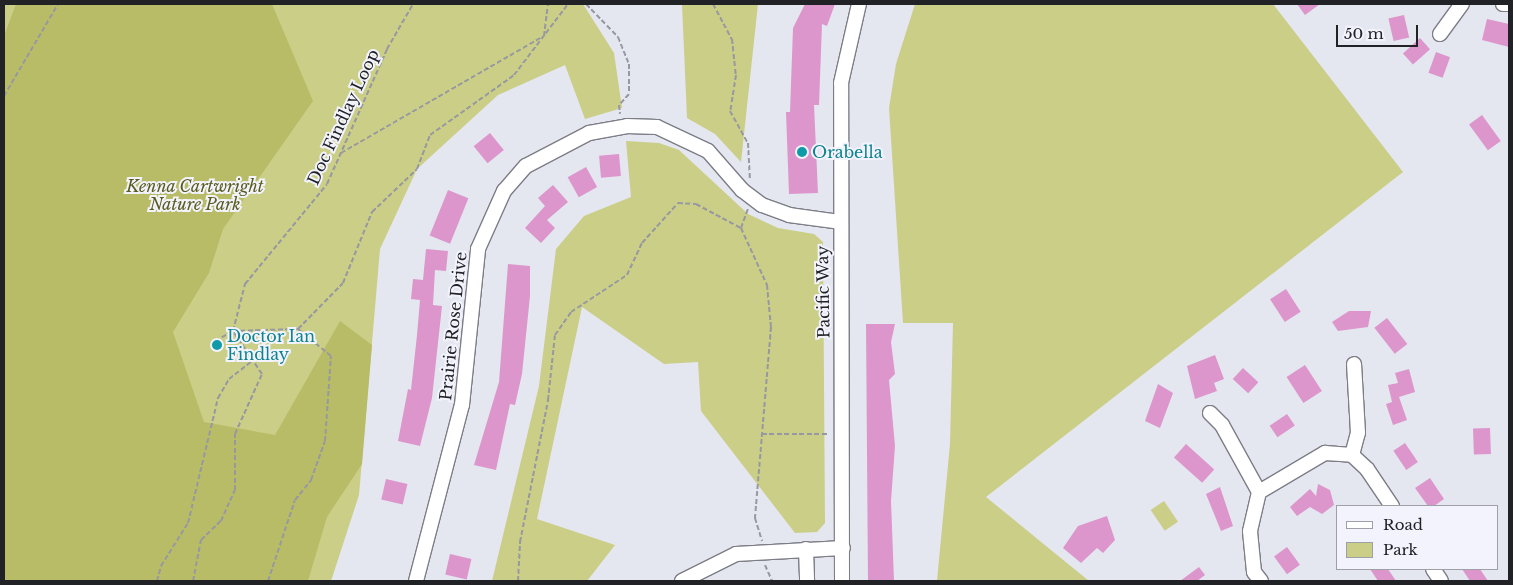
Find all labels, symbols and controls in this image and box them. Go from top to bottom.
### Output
scale bar [1338,15,1420,47]
text: 50 m [1344,24,1384,43]
street label: Doc Findlay Loop [303,46,383,188]
place label: Orabella [812,142,883,162]
marker: Orabella [796,146,808,158]
park label: Kenna Cartwright Nature Park [126,176,264,214]
street label: Pacific Way [813,245,833,339]
street label: Prairie Rose Drive [436,251,470,401]
place label: Doctor Ian Findlay [227,326,315,364]
marker: Doctor Ian Findlay [211,339,223,351]
legend [1336,505,1498,570]
text: Road [1383,515,1423,534]
text: Park [1383,540,1418,559]

